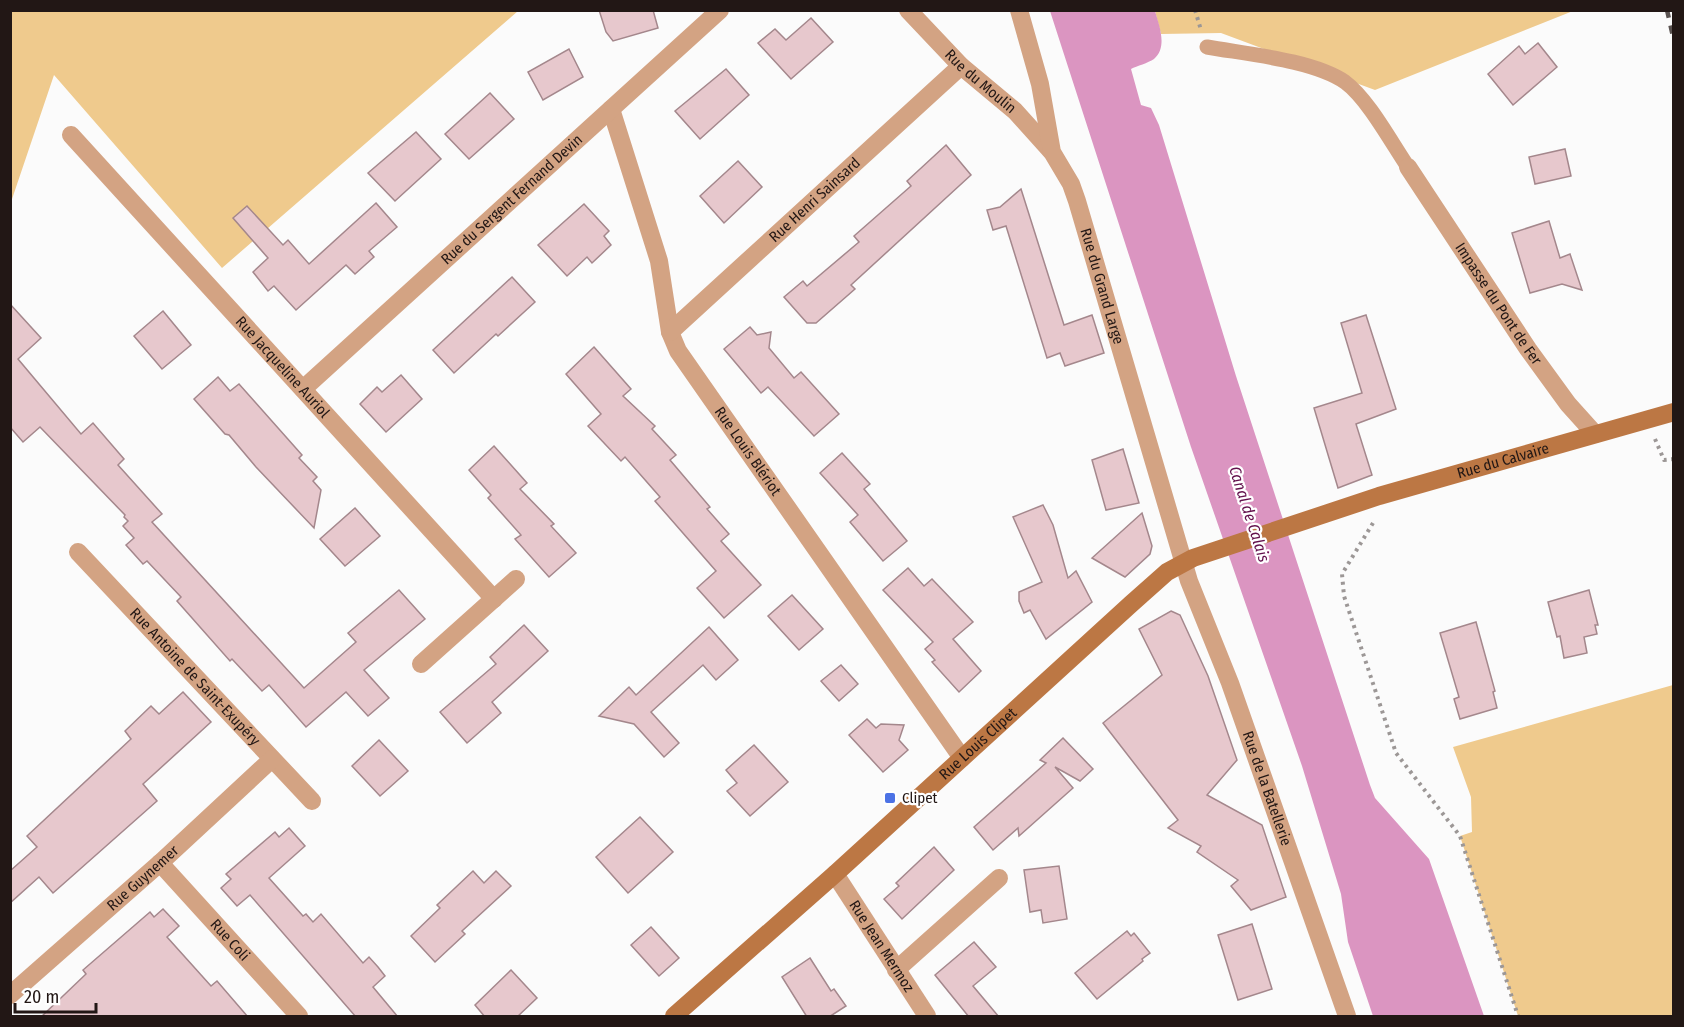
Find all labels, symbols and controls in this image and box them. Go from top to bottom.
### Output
street label: Rue du Moulin [941,46,1020,117]
street label: Rue du Sergent Fernand Devin [437,131,586,268]
street label: Rue Henri Sainsard [765,154,864,246]
street label: Rue du Grand Large [1077,226,1128,346]
street label: Impasse du Pont de Fer [1451,239,1546,369]
street label: Rue Jacqueline Auriol [232,313,333,422]
street label: Rue Louis Blériot [711,403,785,499]
street label: Rue du Calvaire [1455,439,1551,482]
water label: Canal de Calais [1225,464,1274,565]
street label: Rue Antoine de Saint-Exupéry [126,604,264,749]
street label: Rue Louis Clipet [935,704,1020,784]
street label: Rue de la Batellerie [1239,729,1295,848]
place label: Clipet [902,789,938,807]
marker: Clipet [883,791,897,805]
street label: Rue Guynemer [103,841,183,914]
street label: Rue Jean Mermoz [845,897,918,996]
street label: Rue Coli [206,915,253,965]
scale bar [15,976,96,1014]
text: 20 m [24,986,59,1008]

